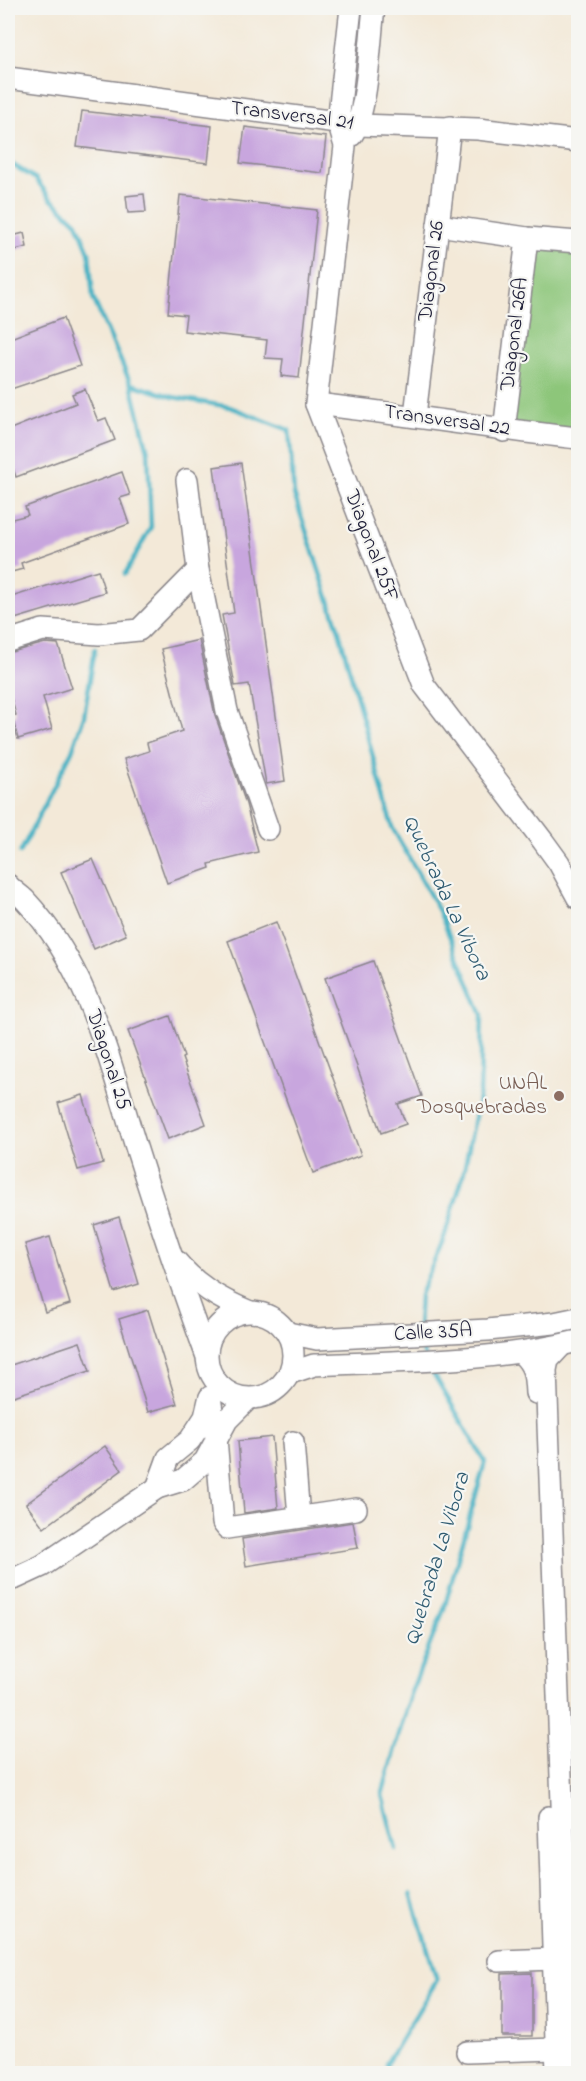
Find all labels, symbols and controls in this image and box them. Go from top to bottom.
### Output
street label: Transversal 21 [229,94,355,138]
street label: Diagonal 26 [411,219,455,324]
street label: Diagonal 26A [493,276,539,394]
street label: Transversal 22 [382,397,512,445]
street label: Diagonal 25F [334,485,406,607]
water label: Quebrada La Vibora [394,810,499,987]
street label: Diagonal 25 [75,1005,138,1115]
place label: UNAL Dosquebradas [416,1069,547,1123]
marker: UNAL Dosquebradas [552,1089,566,1103]
street label: Calle 35A [393,1316,473,1350]
water label: Quebrada La Vibora [396,1468,480,1649]

